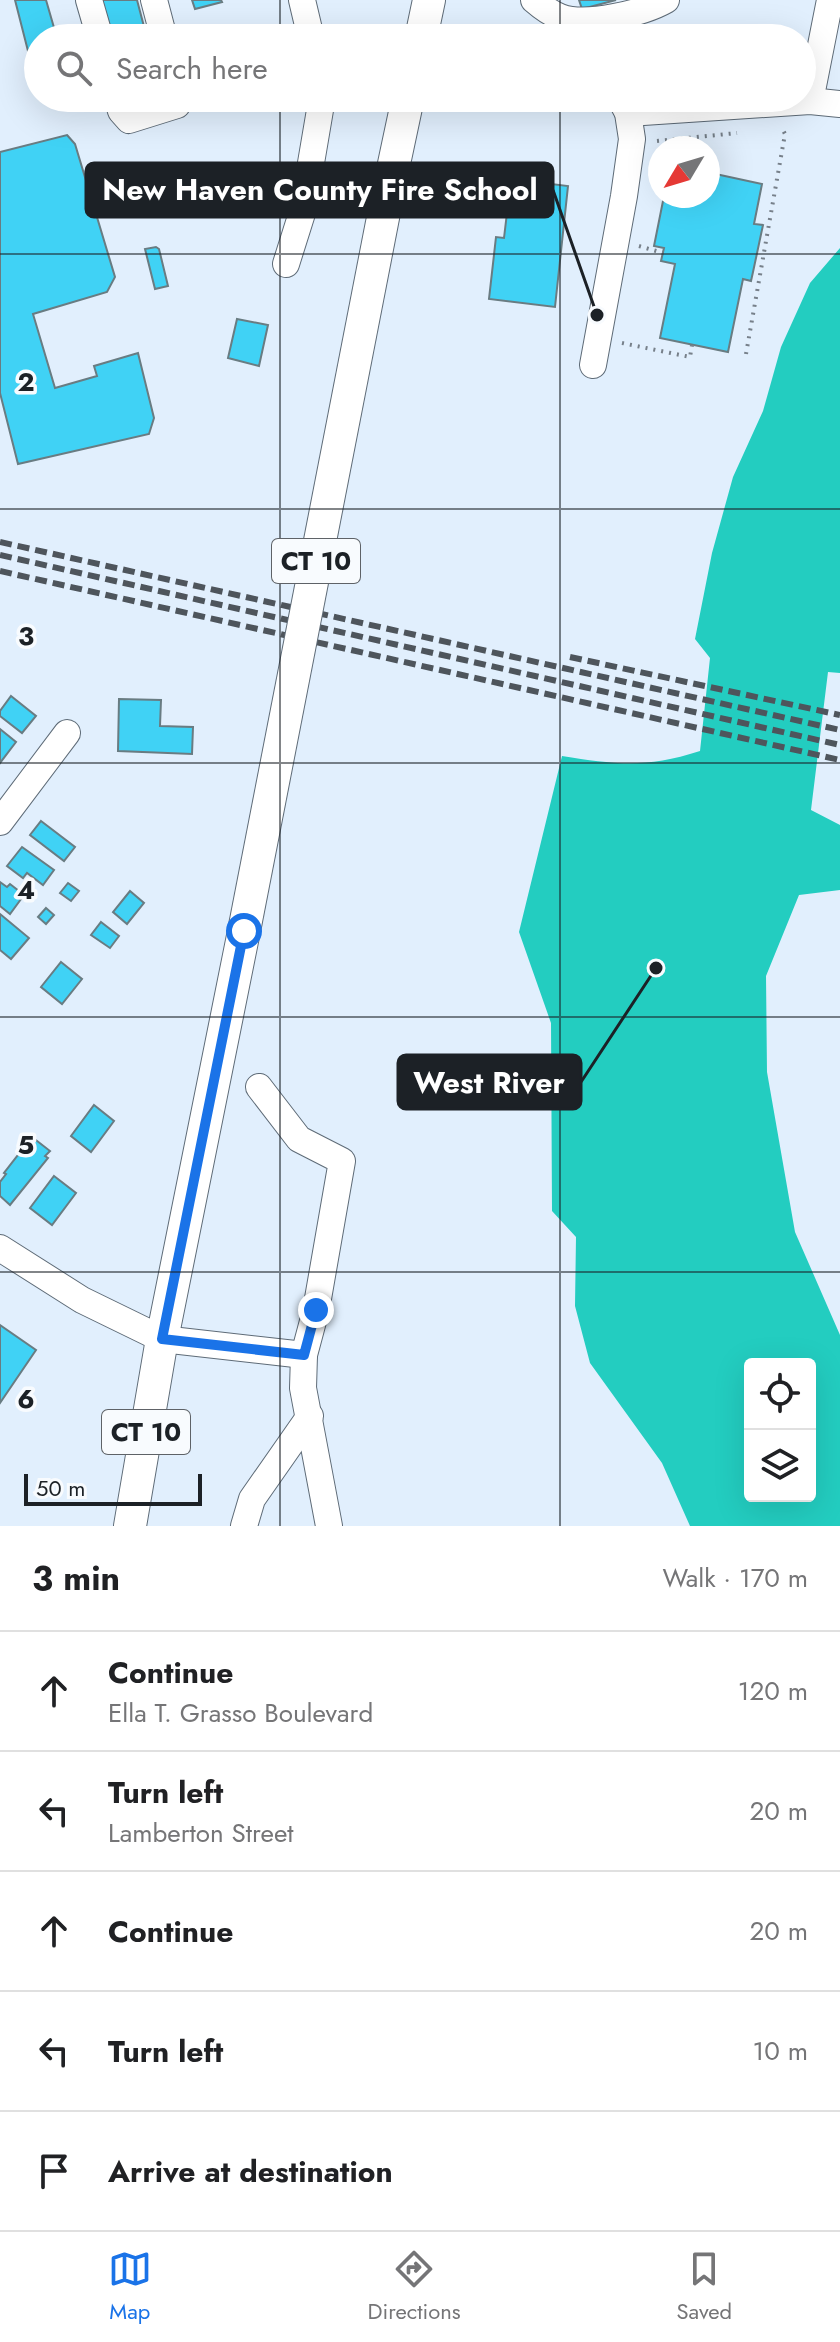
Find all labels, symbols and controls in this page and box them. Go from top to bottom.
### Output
search box [24,24,816,112]
icon: search [52,46,96,90]
text: Search here [116,47,268,90]
north arrow [648,136,720,208]
callout: New Haven County Fire School [86,163,553,217]
text: New Haven County Fire School [102,168,538,211]
text: 2 [17,363,35,401]
road number: CT 10 [272,539,360,583]
text: 3 [18,617,34,655]
text: 4 [17,871,35,909]
route start [226,913,262,949]
callout: West River [398,1055,581,1109]
text: West River [413,1061,565,1104]
text: 5 [18,1126,34,1164]
route end [298,1292,334,1328]
map controls [744,1358,816,1502]
button: locate [744,1358,816,1430]
text: 6 [17,1380,35,1418]
road number: CT 10 [102,1410,190,1454]
button: layers [744,1430,816,1502]
scale bar [24,1470,202,1506]
text: 50 m [36,1472,85,1504]
text: 3 min [32,1554,120,1603]
text: Walk · 170 m [663,1559,808,1597]
text: Continue [108,1651,234,1694]
icon: ahead [32,1669,76,1713]
text: 120 m [738,1672,808,1710]
text: Ella T. Grasso Boulevard [108,1694,373,1732]
text: Turn left [108,1771,223,1814]
icon: left [32,1789,76,1833]
text: 20 m [750,1792,808,1830]
text: Lamberton Street [108,1814,294,1852]
icon: ahead [32,1909,76,1953]
text: Continue [108,1910,234,1953]
text: 20 m [750,1912,808,1950]
icon: left [32,2029,76,2073]
text: Turn left [108,2030,223,2073]
text: 10 m [753,2032,808,2070]
icon: arrive [32,2149,76,2193]
text: Arrive at destination [108,2150,393,2193]
tab: Map [108,2247,152,2327]
tab: Directions [368,2247,461,2327]
tab: Saved [676,2247,732,2327]

